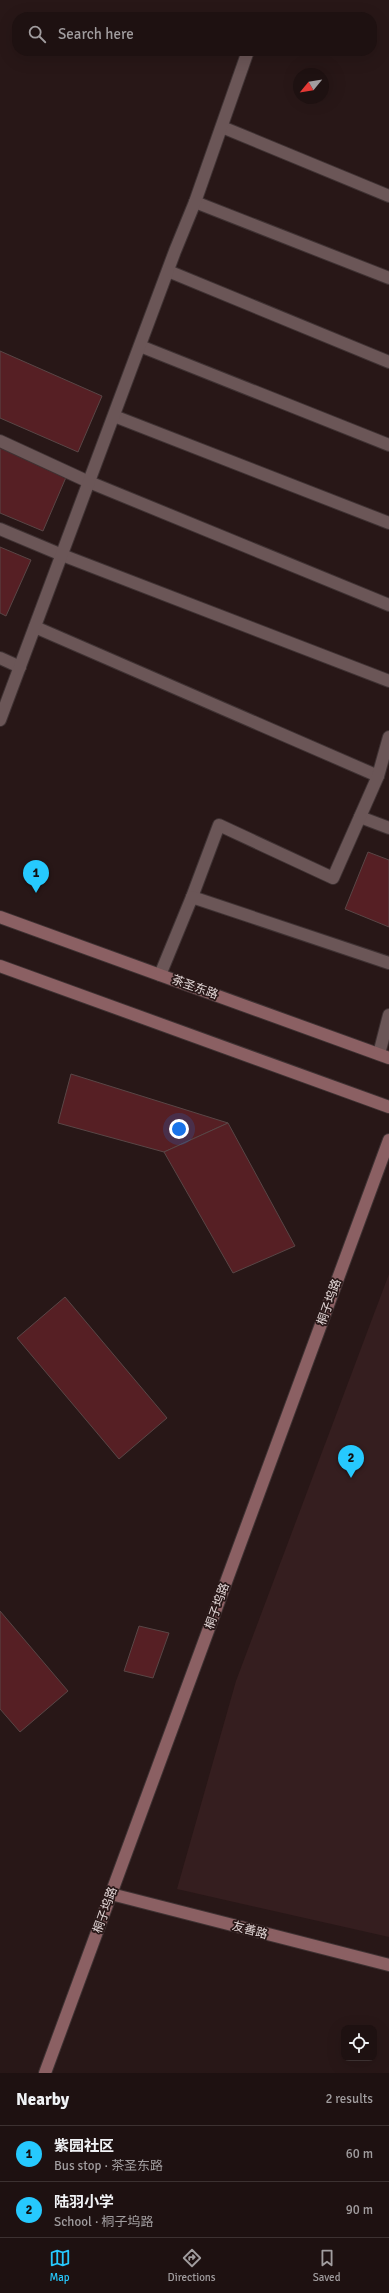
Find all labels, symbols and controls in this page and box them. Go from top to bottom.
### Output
search box [12,12,377,56]
icon: search [26,23,48,45]
text: Search here [58,25,134,43]
north arrow [293,68,329,104]
pin: 1 [23,860,49,893]
street label: 茶圣东路 [170,972,220,1003]
your location [169,1119,189,1139]
street label: 桐子坞路 [314,1277,345,1327]
pin: 2 [338,1445,364,1478]
street label: 桐子坞路 [202,1581,233,1631]
street label: 桐子坞路 [90,1885,121,1935]
street label: 友善路 [231,1919,269,1942]
map controls [341,2025,377,2061]
button: locate [341,2025,377,2061]
text: Nearby [16,2089,69,2110]
text: 2 results [325,2091,373,2107]
text: 紫园社区 [54,2137,114,2155]
text: 1 [25,2146,33,2162]
text: 60 m [346,2146,373,2162]
text: Bus stop · 茶圣东路 [54,2158,163,2174]
text: 陆羽小学 [54,2193,114,2211]
text: 2 [25,2202,33,2218]
text: 90 m [346,2202,373,2218]
text: School · 桐子坞路 [54,2214,153,2230]
tab: Map [49,2247,71,2284]
tab: Directions [168,2247,216,2284]
tab: Saved [313,2247,340,2284]

